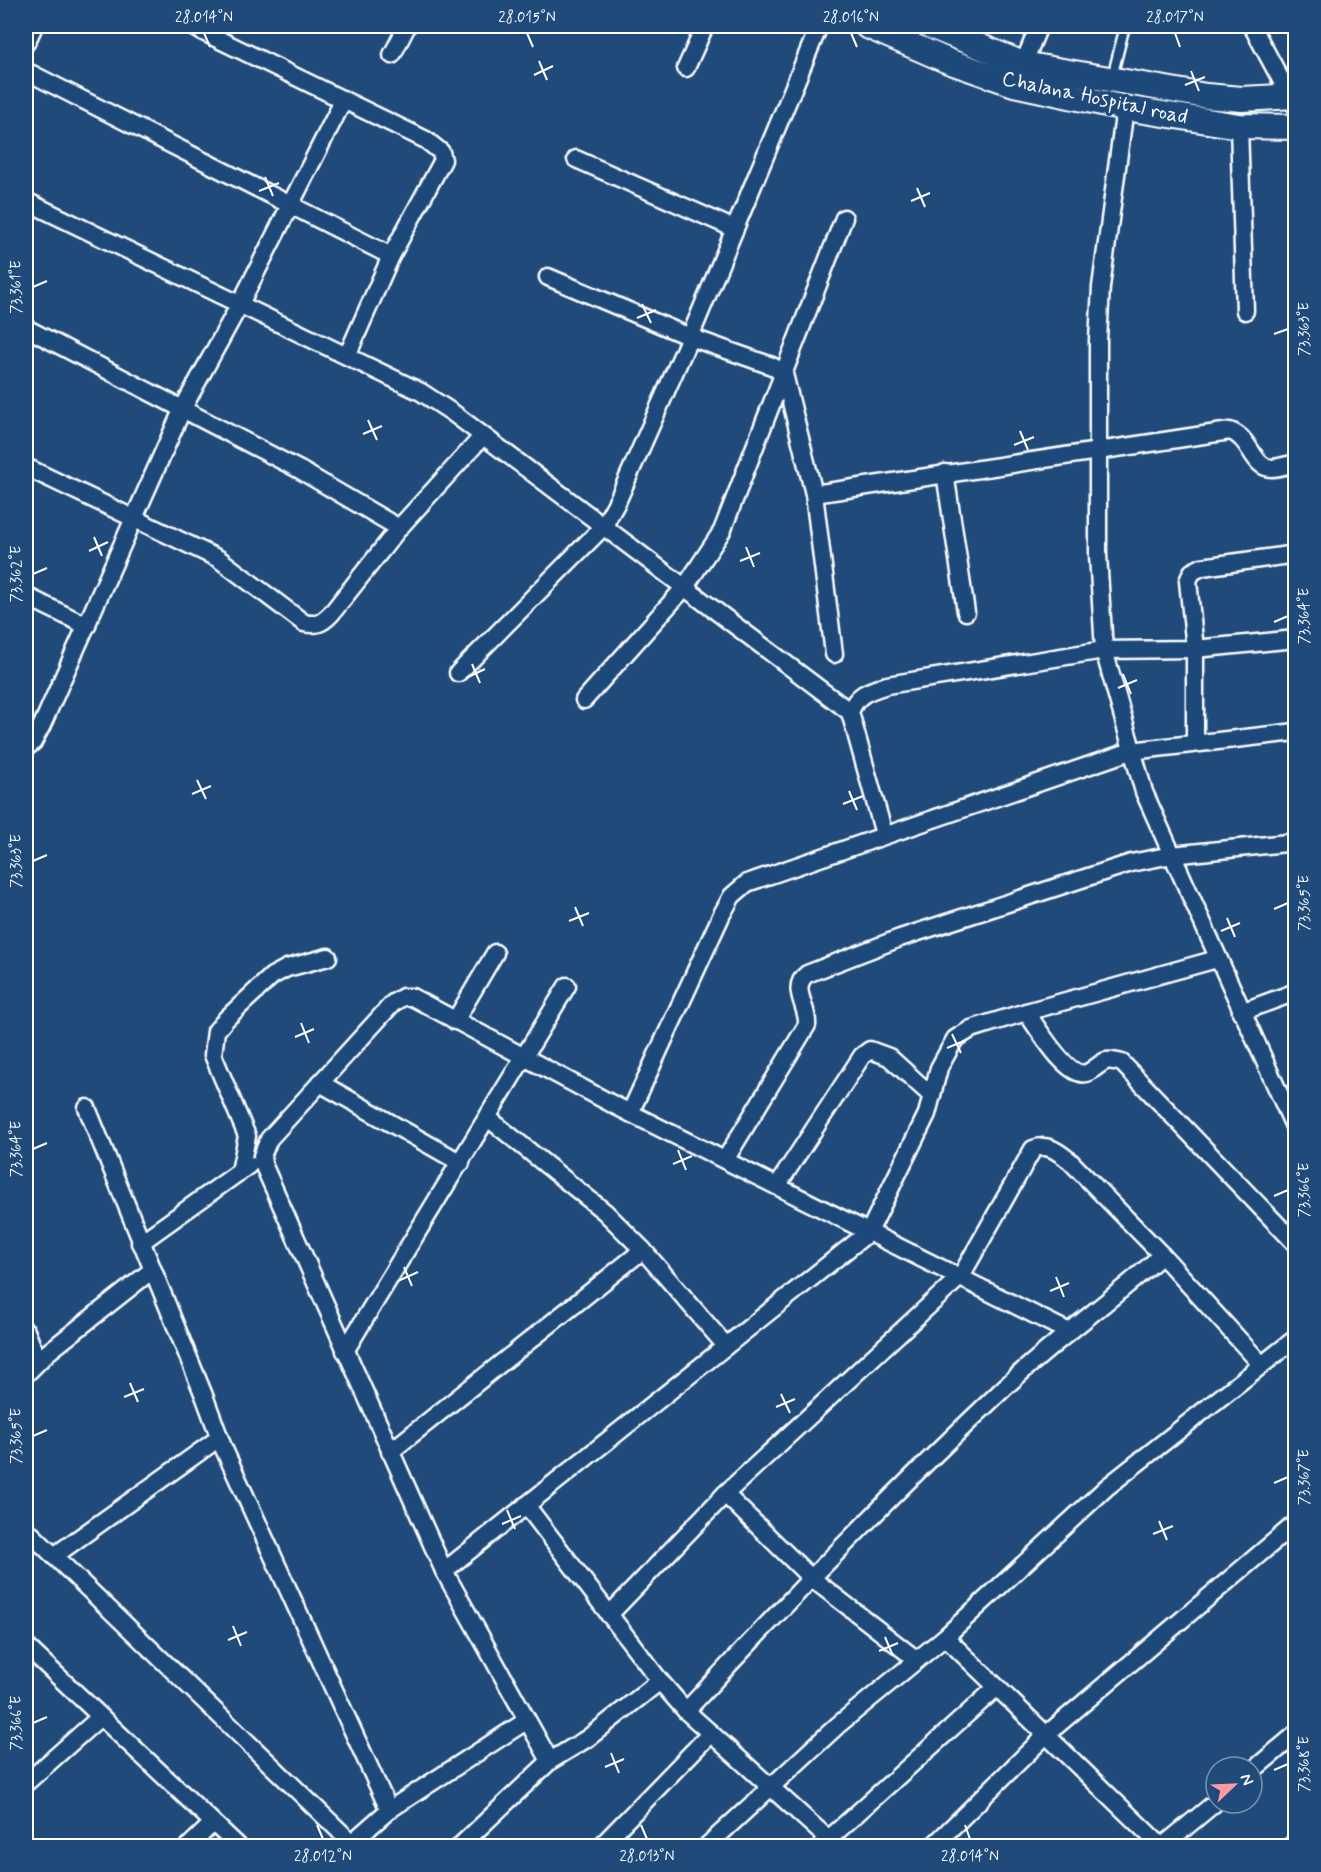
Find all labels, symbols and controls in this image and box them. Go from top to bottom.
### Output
text: 28.014°N [175,8,233,28]
text: 28.015°N [498,8,556,28]
text: 28.016°N [823,8,879,28]
text: 28.017°N [1146,8,1204,28]
street label: Chalana Hospital road [999,65,1190,131]
text: 73.361°E [7,260,27,314]
text: 73.363°E [1295,302,1315,356]
text: 73.362°E [7,545,27,602]
text: 73.364°E [1295,587,1315,644]
text: 73.363°E [7,834,27,888]
text: 73.365°E [1295,875,1315,931]
text: 73.364°E [7,1120,27,1177]
text: 73.366°E [1295,1162,1315,1217]
text: 73.365°E [7,1408,27,1464]
text: 73.367°E [1295,1449,1315,1505]
text: 73.366°E [7,1695,27,1750]
text: 73.368°E [1295,1736,1315,1792]
north arrow [1204,1755,1264,1815]
text: N [1235,1771,1258,1789]
text: 28.012°N [294,1847,352,1867]
text: 28.013°N [619,1847,675,1867]
text: 28.014°N [941,1847,999,1867]

